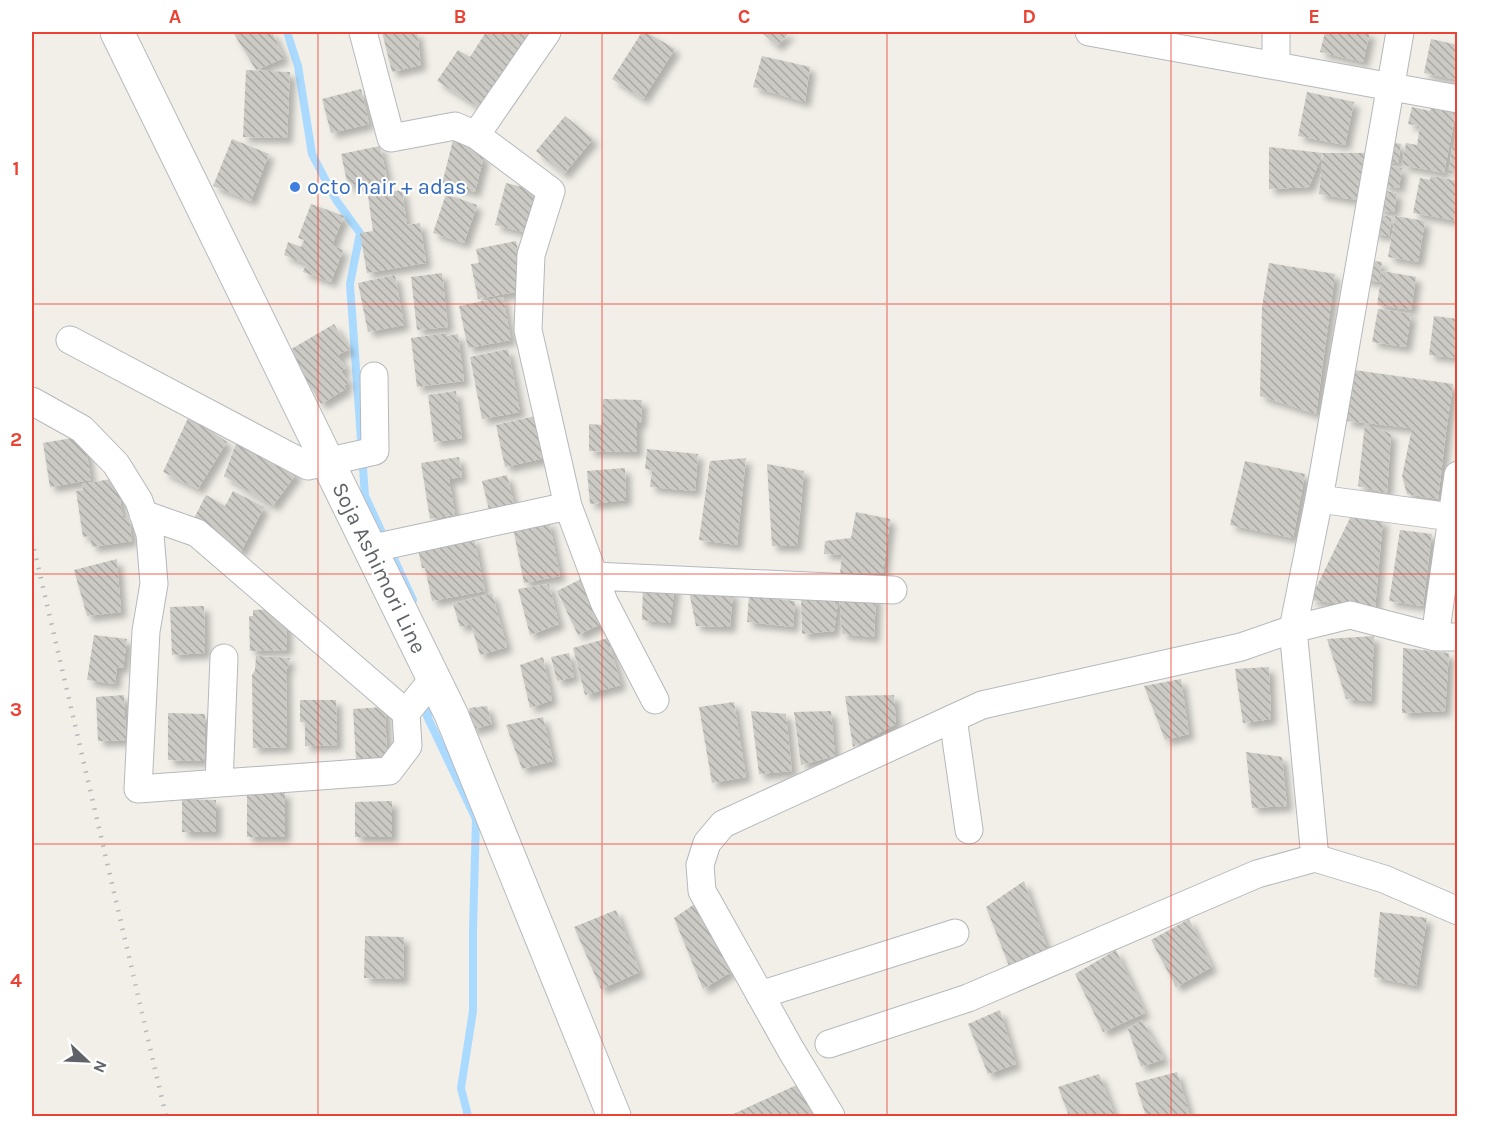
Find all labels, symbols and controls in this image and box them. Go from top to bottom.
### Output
text: A [169,5,182,28]
text: B [454,5,466,28]
text: C [738,5,750,28]
text: D [1022,5,1036,28]
text: E [1308,5,1320,28]
text: 1 [12,157,20,180]
place label: octo hair + adas [307,174,467,200]
marker: octo hair + adas [288,180,302,194]
text: 2 [10,428,22,451]
street label: Soja Ashimori Line [326,478,432,658]
text: 3 [10,698,22,721]
text: 4 [10,969,22,992]
north arrow [57,1031,117,1091]
text: N [89,1058,111,1076]

